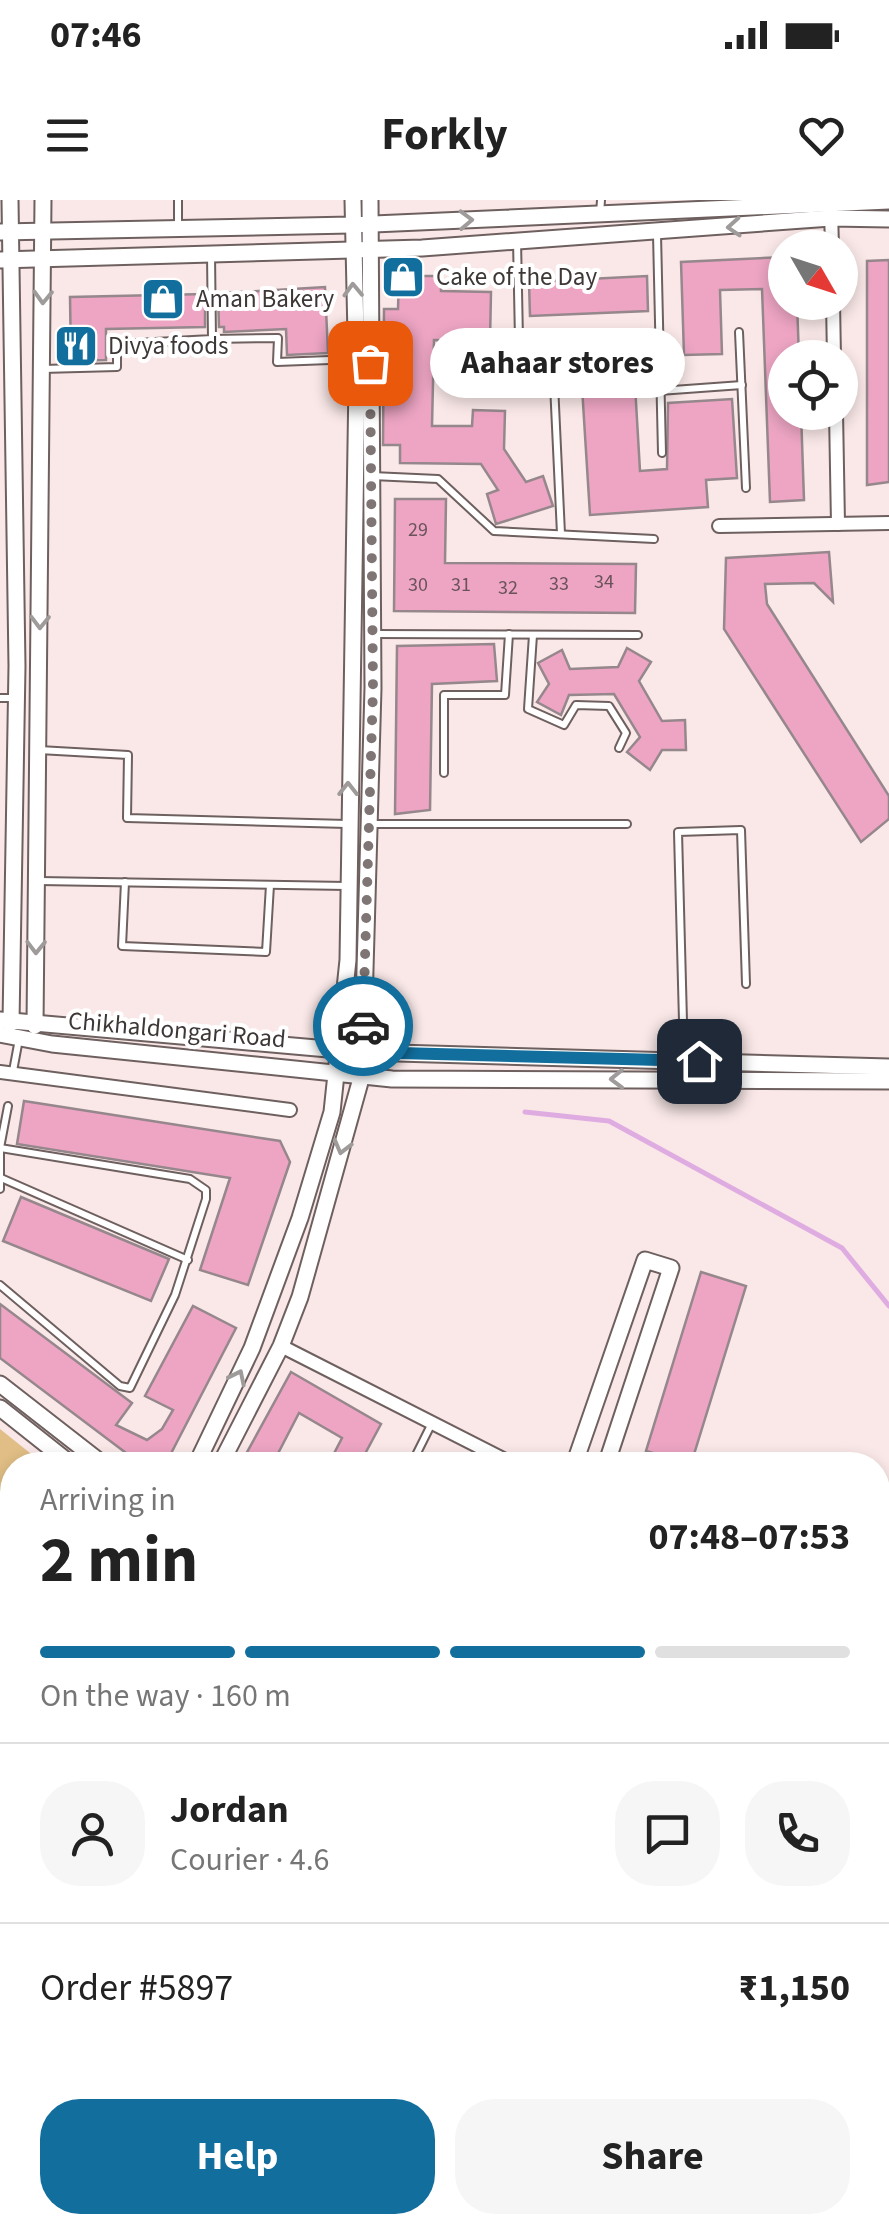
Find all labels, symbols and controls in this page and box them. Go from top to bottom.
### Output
text: 07:46 [50,8,142,62]
text: Forkly [381,103,508,167]
icon: menu [40,108,95,163]
icon: heart [794,108,849,163]
one-way arrow [459,210,475,231]
one-way arrow [726,215,742,237]
north arrow [768,230,858,320]
map controls [768,230,858,430]
shop icon: Cake of the Day [380,254,426,300]
place label: Cake of the Day [436,259,597,295]
shop icon: Aman Bakery [140,276,186,322]
place label: Aman Bakery [196,281,335,317]
one-way arrow [343,281,364,297]
one-way arrow [32,290,53,306]
pin [328,321,413,406]
restaurant icon: Divya foods [53,323,99,369]
place label: Divya foods [108,328,228,364]
callout: Aahaar stores [430,328,685,398]
icon: bag [343,336,398,391]
text: Aahaar stores [461,340,654,386]
button: locate [768,340,858,430]
house number: 29 [408,516,428,544]
house number: 34 [594,568,614,596]
house number: 33 [549,570,569,598]
house number: 30 [408,571,428,599]
house number: 31 [451,571,471,599]
house number: 32 [498,574,518,602]
one-way arrow [29,616,51,631]
one-way arrow [337,781,359,796]
one-way arrow [25,940,47,956]
courier [313,976,413,1076]
icon: car [336,999,391,1054]
street label: Chikhaldongari Road [67,1003,287,1057]
pin [657,1019,742,1104]
icon: home [672,1034,727,1089]
one-way arrow [608,1069,624,1090]
one-way arrow [332,1138,353,1155]
one-way arrow [226,1369,246,1387]
text: Arriving in [40,1477,176,1523]
text: 07:48–07:53 [648,1510,850,1564]
text: 2 min [40,1514,198,1607]
text: On the way · 160 m [40,1673,291,1719]
button: person [40,1781,145,1886]
button: chat [615,1781,720,1886]
button: phone [745,1781,850,1886]
text: Jordan [170,1783,289,1837]
text: Courier · 4.6 [170,1837,330,1883]
text: Order #5897 [40,1961,233,2015]
text: ₹1,150 [738,1961,850,2015]
button: Help [40,2099,435,2214]
button: Share [455,2099,850,2214]

